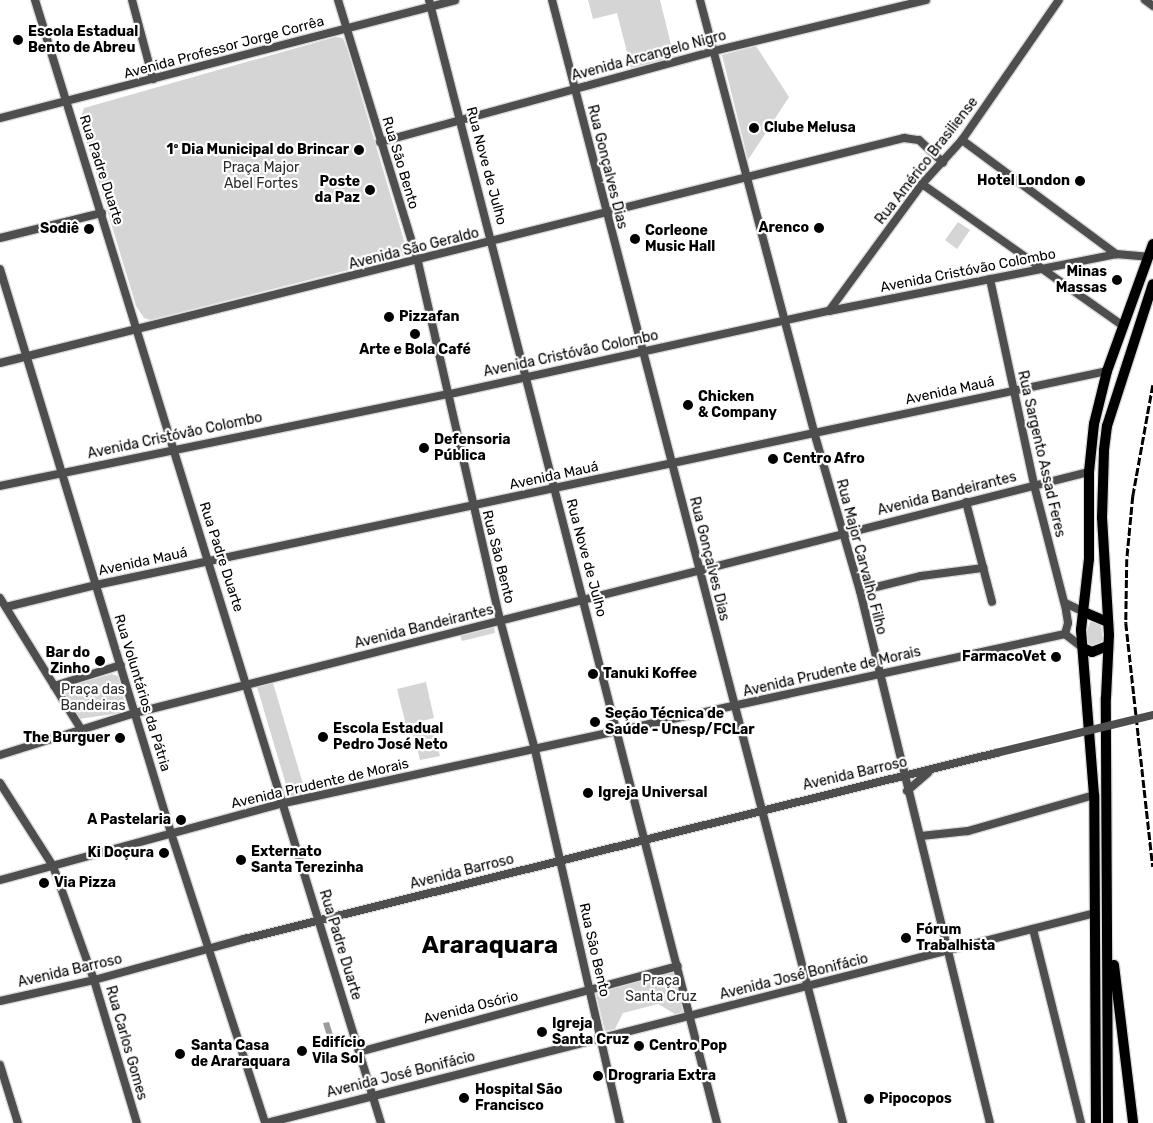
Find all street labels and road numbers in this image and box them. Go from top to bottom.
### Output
street label: Avenida Professor Jorge Corrêa [122,13,326,83]
street label: Avenida Arcangelo Nigro [570,27,728,85]
street label: Rua Américo Brasiliense [872,94,982,228]
street label: Rua Gonçalves Dias [583,103,631,231]
street label: Rua Nove de Julho [462,105,510,227]
street label: Rua Padre Duarte [75,113,127,227]
street label: Rua São Bento [378,115,422,211]
street label: Avenida São Geraldo [347,225,481,273]
street label: Avenida Cristóvão Colombo [879,246,1057,296]
street label: Avenida Cristóvão Colombo [482,327,660,381]
street label: Rua Sargento Assad Feres [1014,369,1068,539]
street label: Avenida Mauá [904,373,996,409]
street label: Avenida Cristóvão Colombo [86,409,264,463]
street label: Avenida Mauá [508,458,600,494]
street label: Avenida Bandeirantes [876,469,1018,519]
street label: Rua Major Carvalho Filho [832,477,890,637]
street label: Rua Gonçalves Dias [685,495,733,623]
street label: Rua Nove de Julho [562,497,610,619]
street label: Rua Padre Duarte [195,500,247,614]
street label: Rua São Bento [478,509,518,605]
street label: Avenida Mauá [97,544,189,580]
street label: Avenida Bandeirantes [353,602,495,652]
street label: Rua Voluntários da Pátria [110,612,174,774]
street label: Avenida Prudente de Morais [741,643,923,701]
street label: Avenida Barroso [801,754,909,794]
street label: Avenida Prudente de Morais [229,755,411,813]
street label: Avenida Barroso [408,851,516,893]
street label: Rua Padre Duarte [315,888,365,1002]
street label: Rua São Bento [575,901,613,999]
street label: Avenida José Bonifácio [718,950,870,1004]
street label: Avenida Barroso [16,951,124,991]
street label: Rua Carlos Gomes [102,984,150,1102]
street label: Avenida Osório [422,988,520,1028]
street label: Avenida José Bonifácio [325,1048,477,1102]

